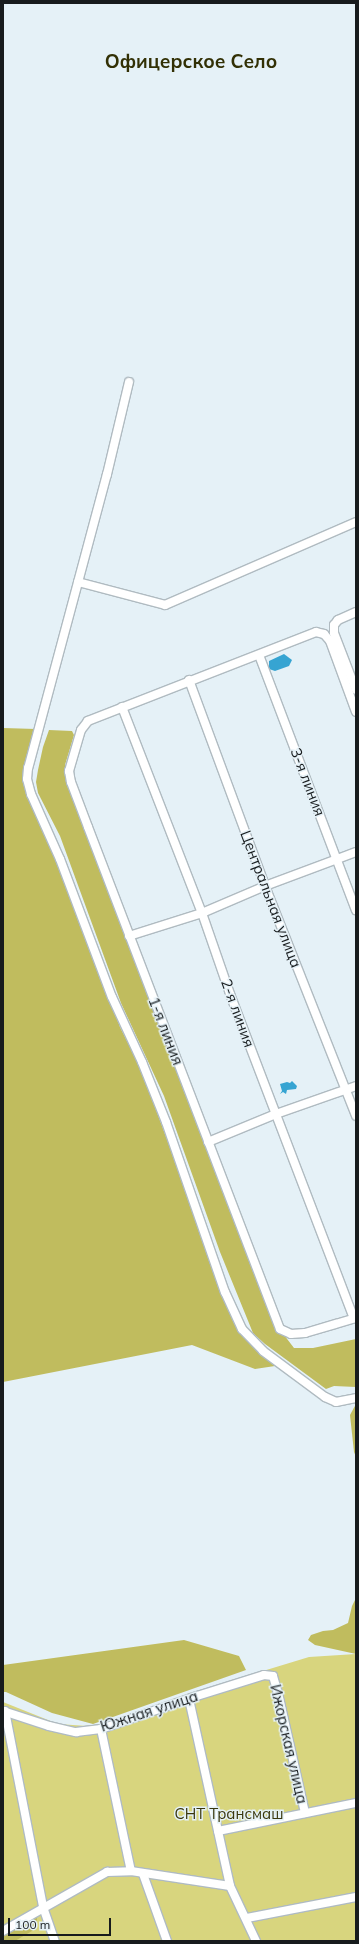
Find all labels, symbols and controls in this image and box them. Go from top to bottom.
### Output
district label: Офицерское Село [105,51,277,73]
street label: 3-я линия [287,745,329,819]
street label: Центральная улица [237,828,305,970]
street label: 2-я линия [217,976,259,1050]
street label: 1-я линия [145,994,187,1068]
street label: Ижорская улица [267,1683,311,1805]
street label: Южная улица [98,1687,200,1735]
park label: СНТ Трансмаш [175,1805,283,1823]
scale bar [10,1910,113,1936]
text: 100 m [15,1917,50,1932]

